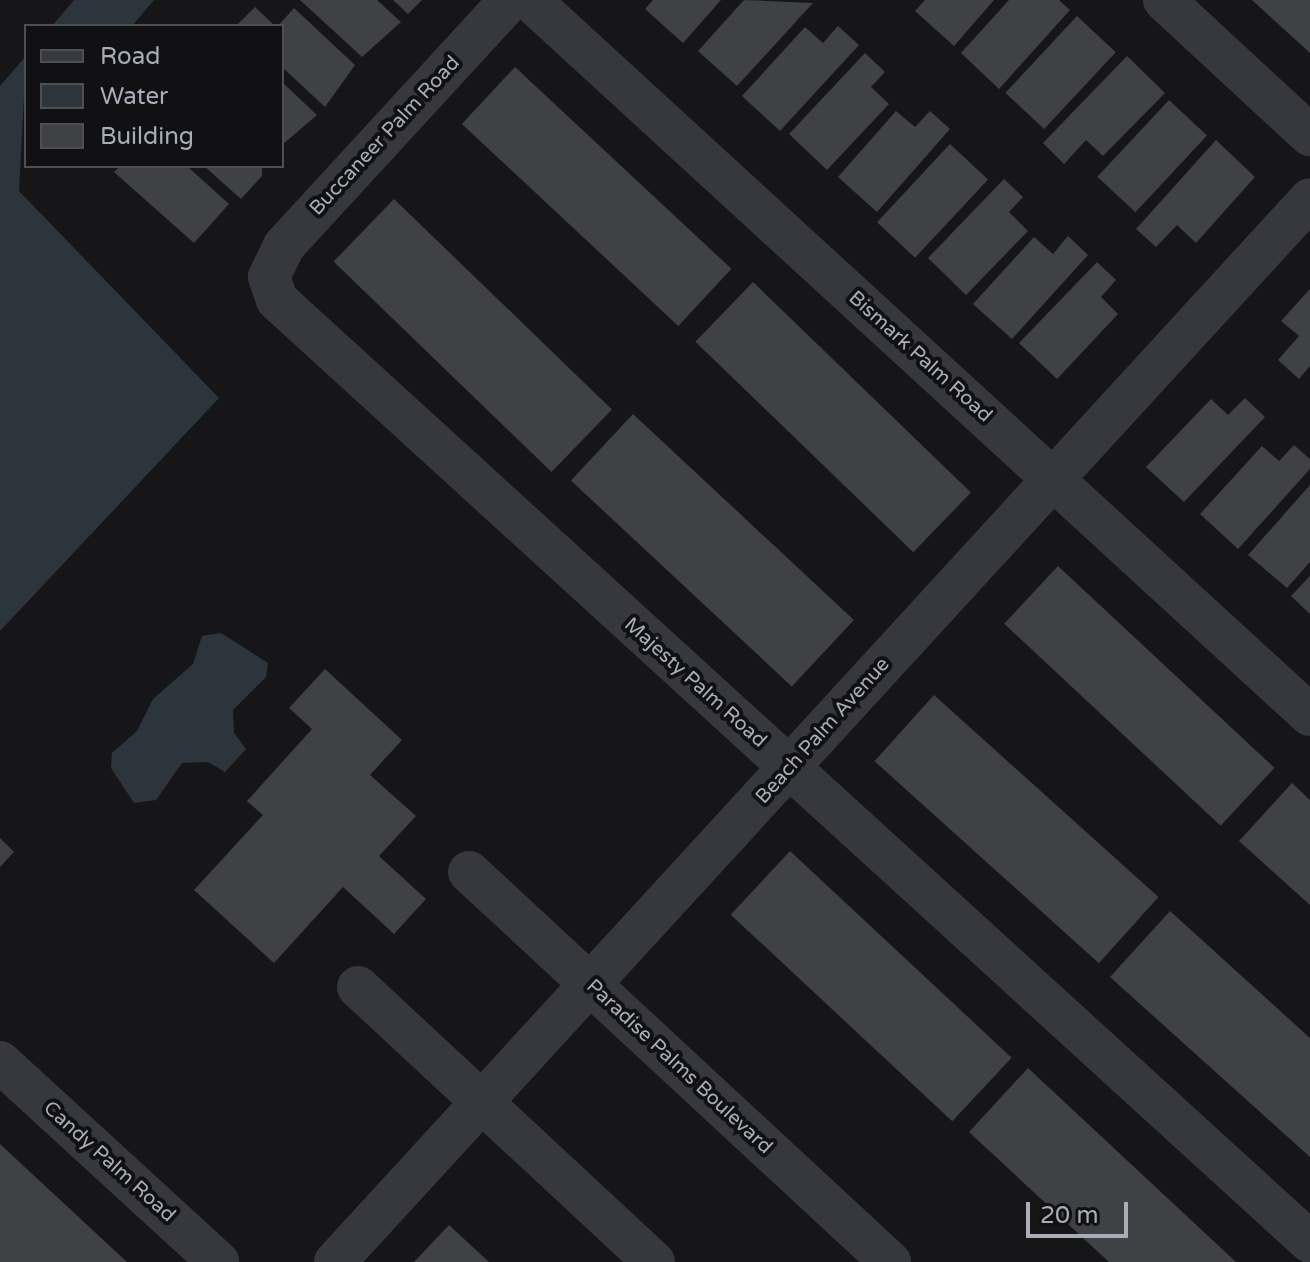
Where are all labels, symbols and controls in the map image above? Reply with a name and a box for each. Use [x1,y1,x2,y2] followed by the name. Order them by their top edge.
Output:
[24,24,284,168] legend
[100,42,160,71] text: Road
[305,51,465,221] street label: Buccaneer Palm Road
[100,82,168,111] text: Water
[100,122,194,151] text: Building
[843,286,997,428] street label: Bismark Palm Road
[619,613,771,753] street label: Majesty Palm Road
[751,653,895,809] street label: Beach Palm Avenue
[581,975,777,1159] street label: Paradise Palms Boulevard
[38,1097,180,1227] street label: Candy Palm Road
[1030,1186,1132,1236] scale bar
[1040,1201,1098,1230] text: 20 m

